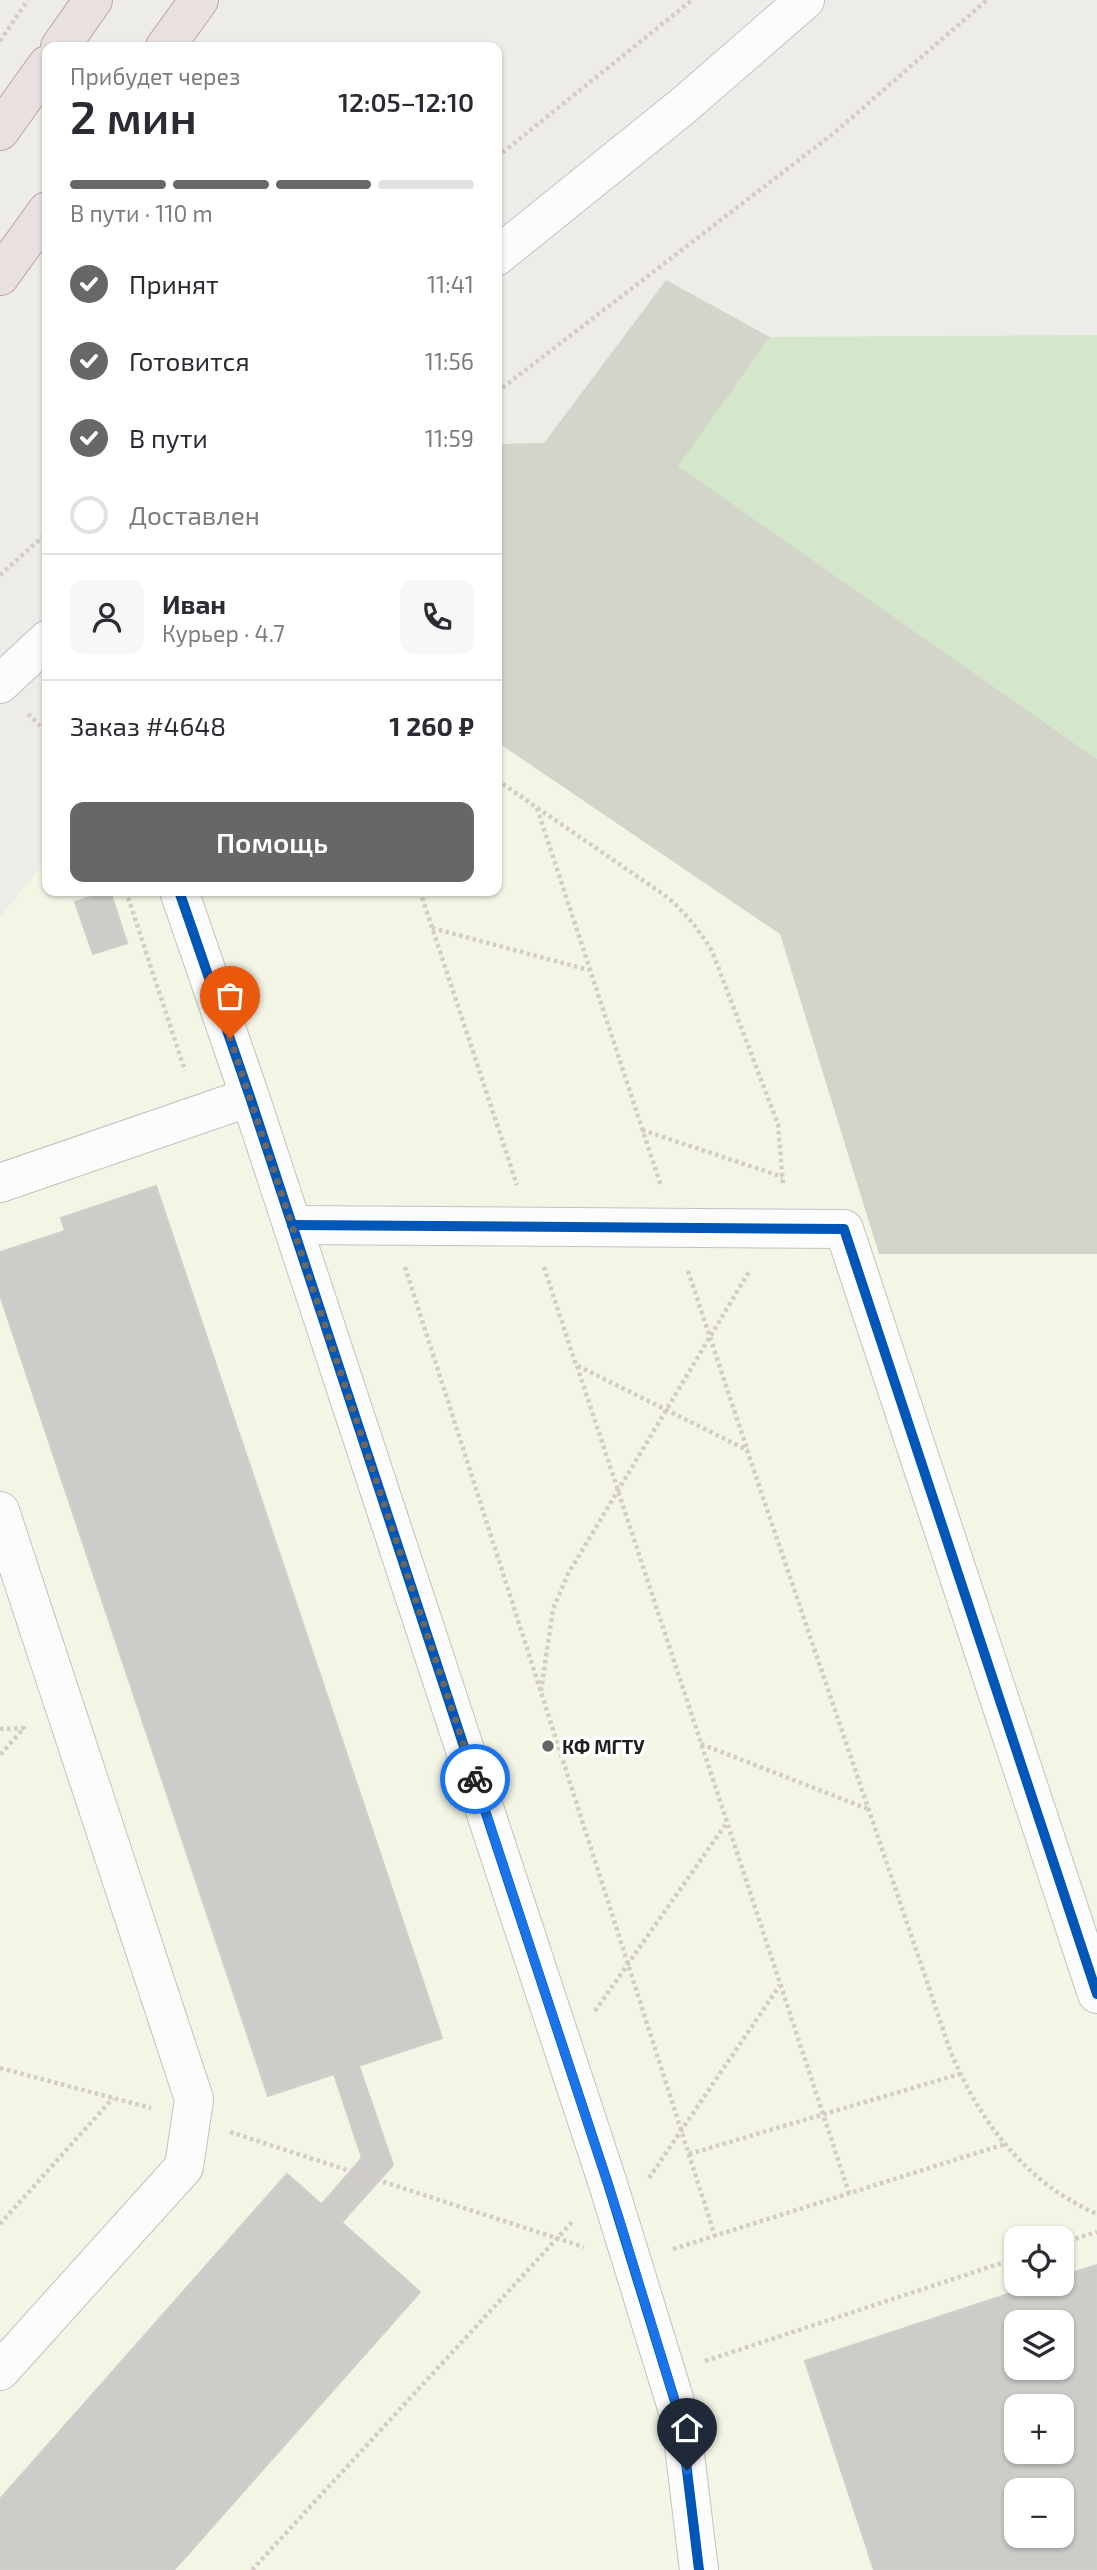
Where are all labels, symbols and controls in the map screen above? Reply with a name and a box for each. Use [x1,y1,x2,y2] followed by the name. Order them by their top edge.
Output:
[70,62,240,90] text: Прибудет через
[338,86,474,117] text: 12:05–12:10
[70,88,197,143] text: 2 мин
[70,199,213,227] text: В пути · 110 m
[70,265,108,303] icon: check
[129,268,219,299] text: Принят
[427,270,474,298] text: 11:41
[70,342,108,380] icon: check
[129,345,250,376] text: Готовится
[425,347,474,375] text: 11:56
[70,419,108,457] icon: check
[129,422,208,453] text: В пути
[425,424,474,452] text: 11:59
[129,499,260,530] text: Доставлен
[70,580,144,654] button: person
[400,580,474,654] button: phone
[162,588,226,619] text: Иван
[162,619,285,647] text: Курьер · 4.7
[70,710,226,741] text: Заказ #4648
[389,710,474,741] text: 1 260 ₽
[70,802,474,882] button: Помощь
[200,966,260,1038] pin
[211,977,249,1015] icon: bag
[562,1735,645,1758] place label: КФ МГТУ
[540,1738,556,1754] marker: КФ МГТУ
[440,1744,510,1814] courier
[456,1760,494,1798] icon: bike
[1004,2226,1074,2548] map controls
[1004,2226,1074,2296] button: locate
[1004,2310,1074,2380] button: layers
[1004,2394,1074,2464] button: +
[657,2398,717,2470] pin
[668,2409,706,2447] icon: home
[1004,2478,1074,2548] button: −

